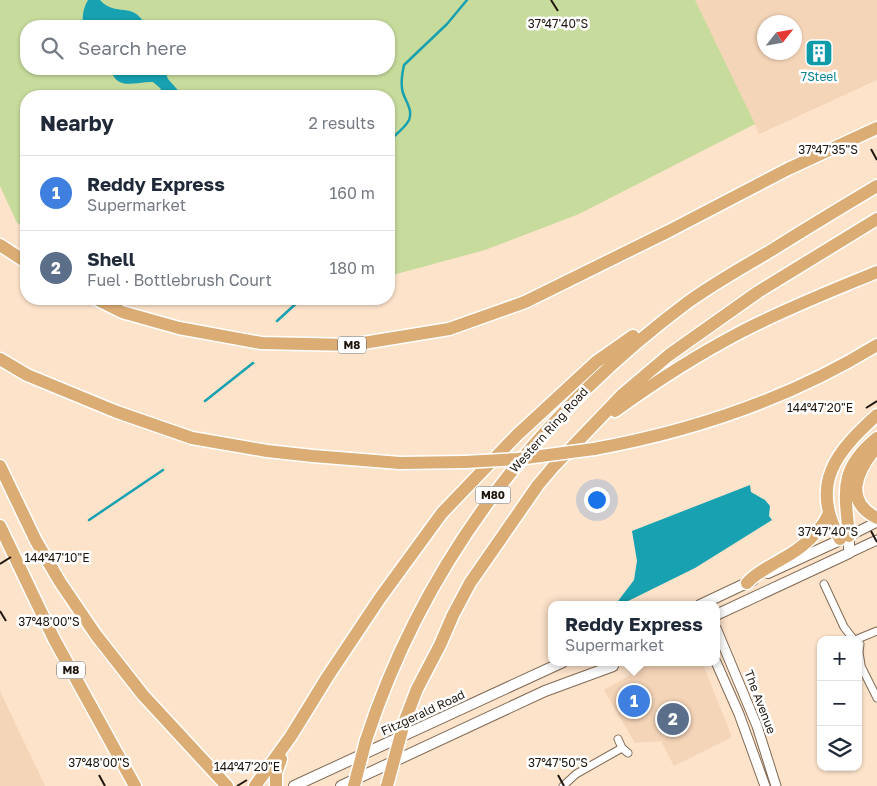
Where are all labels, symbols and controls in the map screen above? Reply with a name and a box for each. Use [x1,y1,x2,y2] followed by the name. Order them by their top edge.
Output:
[757,15,802,60] north arrow
[528,16,589,31] text: 37°47'40"S
[20,20,395,75] search box
[38,34,66,62] icon: search
[78,36,187,59] text: Search here
[804,38,834,68] building icon: 7Steel
[801,69,837,84] place label: 7Steel
[40,110,114,136] text: Nearby
[309,113,375,133] text: 2 results
[798,142,858,157] text: 37°47'35"S
[87,172,225,195] text: Reddy Express
[52,183,60,203] text: 1
[329,183,375,203] text: 160 m
[87,195,186,215] text: Supermarket
[87,247,135,270] text: Shell
[51,258,61,278] text: 2
[329,258,375,278] text: 180 m
[87,270,272,290] text: Fuel · Bottlebrush Court
[338,336,366,354] road number: M8
[506,384,591,475] street label: Western Ring Road
[787,400,853,415] text: 144°47'20"E
[476,486,510,504] road number: M80
[584,487,610,513] your location
[798,524,859,539] text: 37°47'40"S
[24,550,90,565] text: 144°47'10"E
[548,601,720,666] popup
[565,612,703,635] text: Reddy Express
[18,614,80,629] text: 37°48'00"S
[565,635,664,655] text: Supermarket
[817,636,862,771] map controls
[817,636,862,681] button: +
[57,662,85,678] road number: M8
[741,668,780,736] street label: The Avenue
[817,681,862,726] button: −
[618,682,650,720] pin: 1
[379,687,467,739] street label: Fitzgerald Road
[657,700,689,738] pin: 2
[817,726,862,771] button: layers
[68,755,130,770] text: 37°48'00"S
[528,755,588,770] text: 37°47'50"S
[214,759,280,774] text: 144°47'20"E

